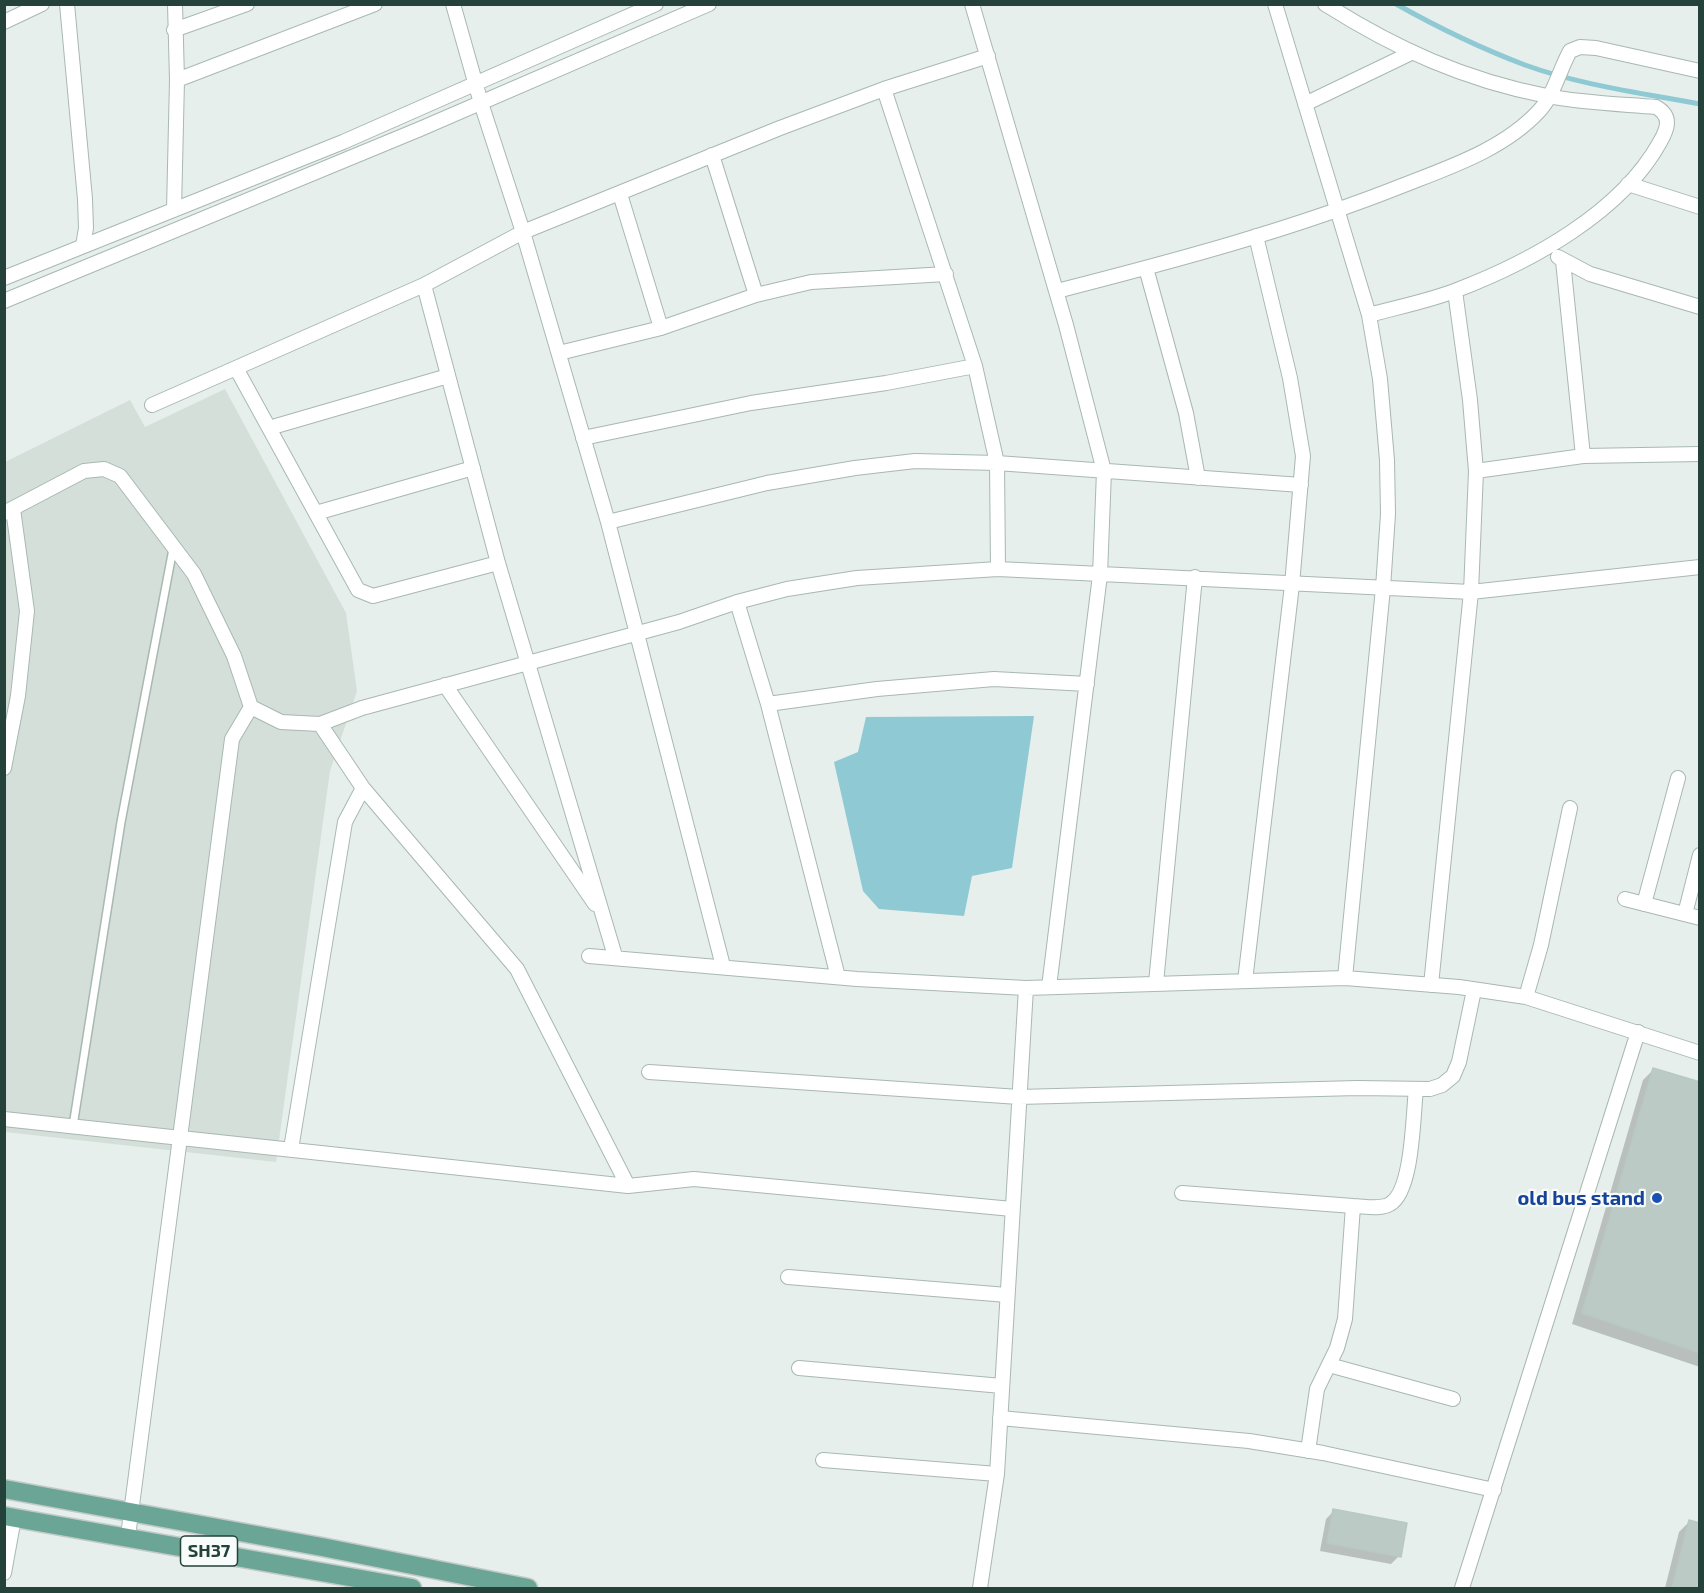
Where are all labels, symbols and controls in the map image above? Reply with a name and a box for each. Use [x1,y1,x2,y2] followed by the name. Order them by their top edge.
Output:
[1518,1186,1645,1210] place label: old bus stand
[1650,1191,1664,1205] marker: old bus stand
[180,1536,238,1566] road number: SH37

